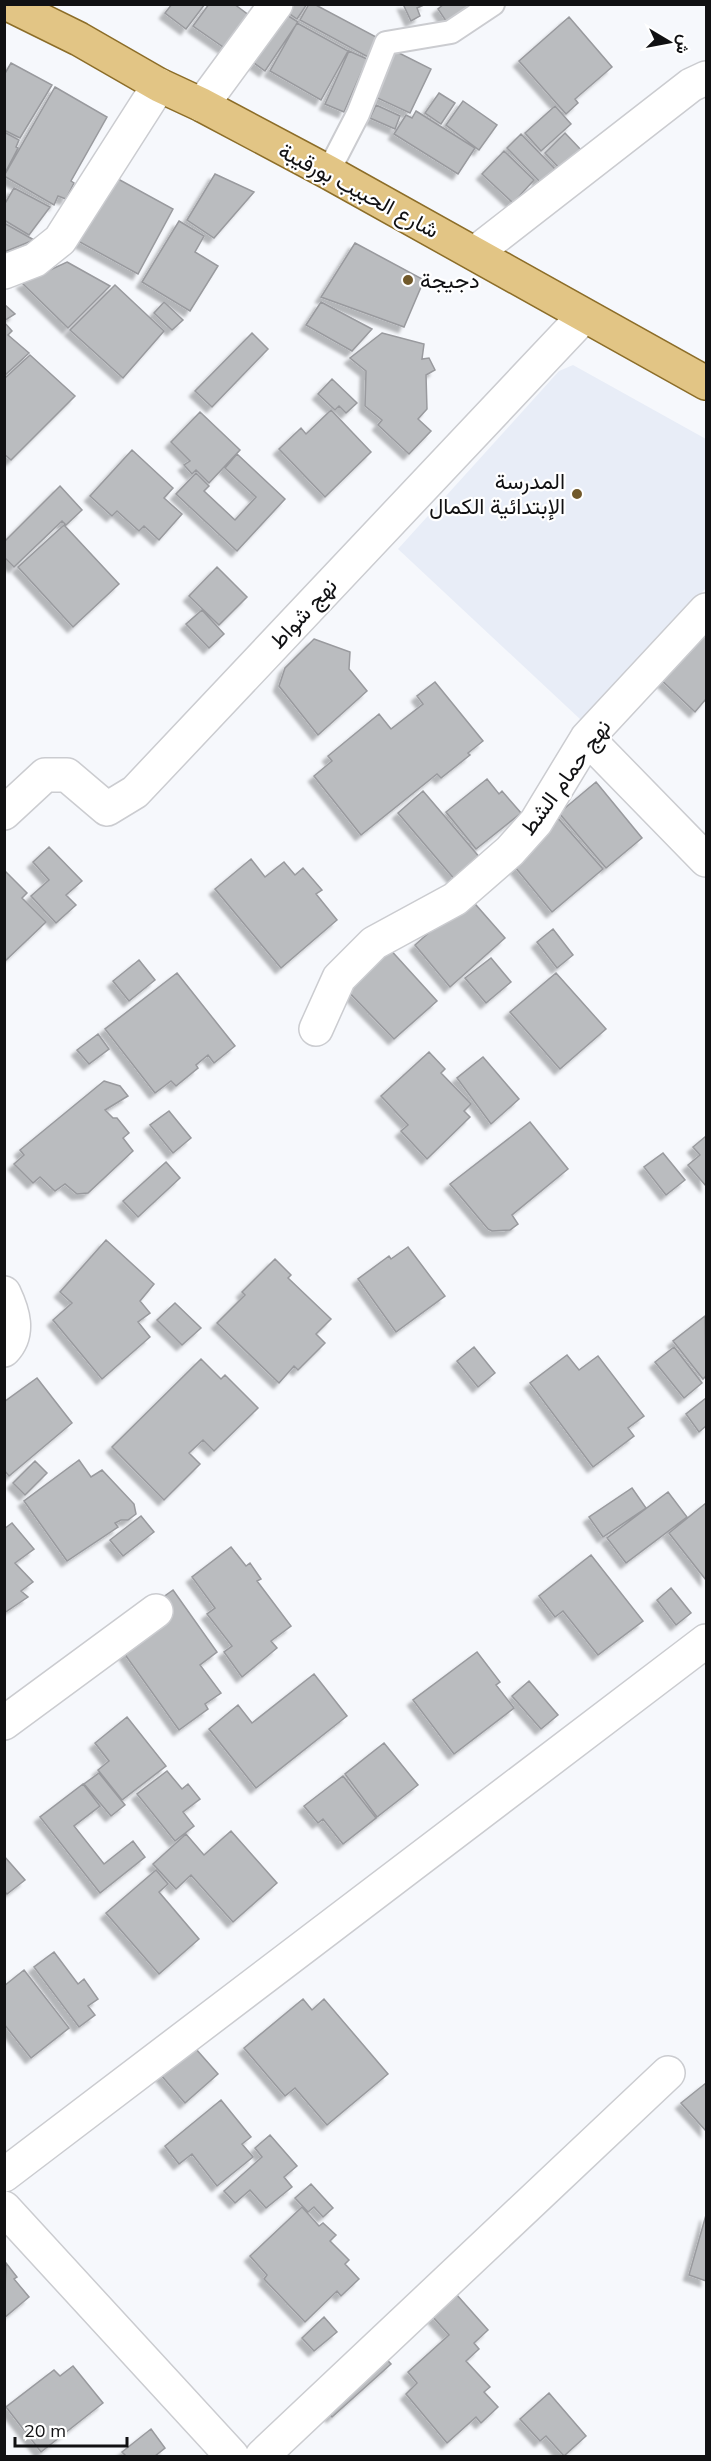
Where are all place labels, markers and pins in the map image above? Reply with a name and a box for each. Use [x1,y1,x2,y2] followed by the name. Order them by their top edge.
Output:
[420,266,480,294] place label: دجيجة
[401,273,415,287] marker: دجيجة
[429,467,565,521] place label: المدرسة الإبتدائية الكمال
[570,487,584,501] marker: المدرسة الإبتدائية الكمال

